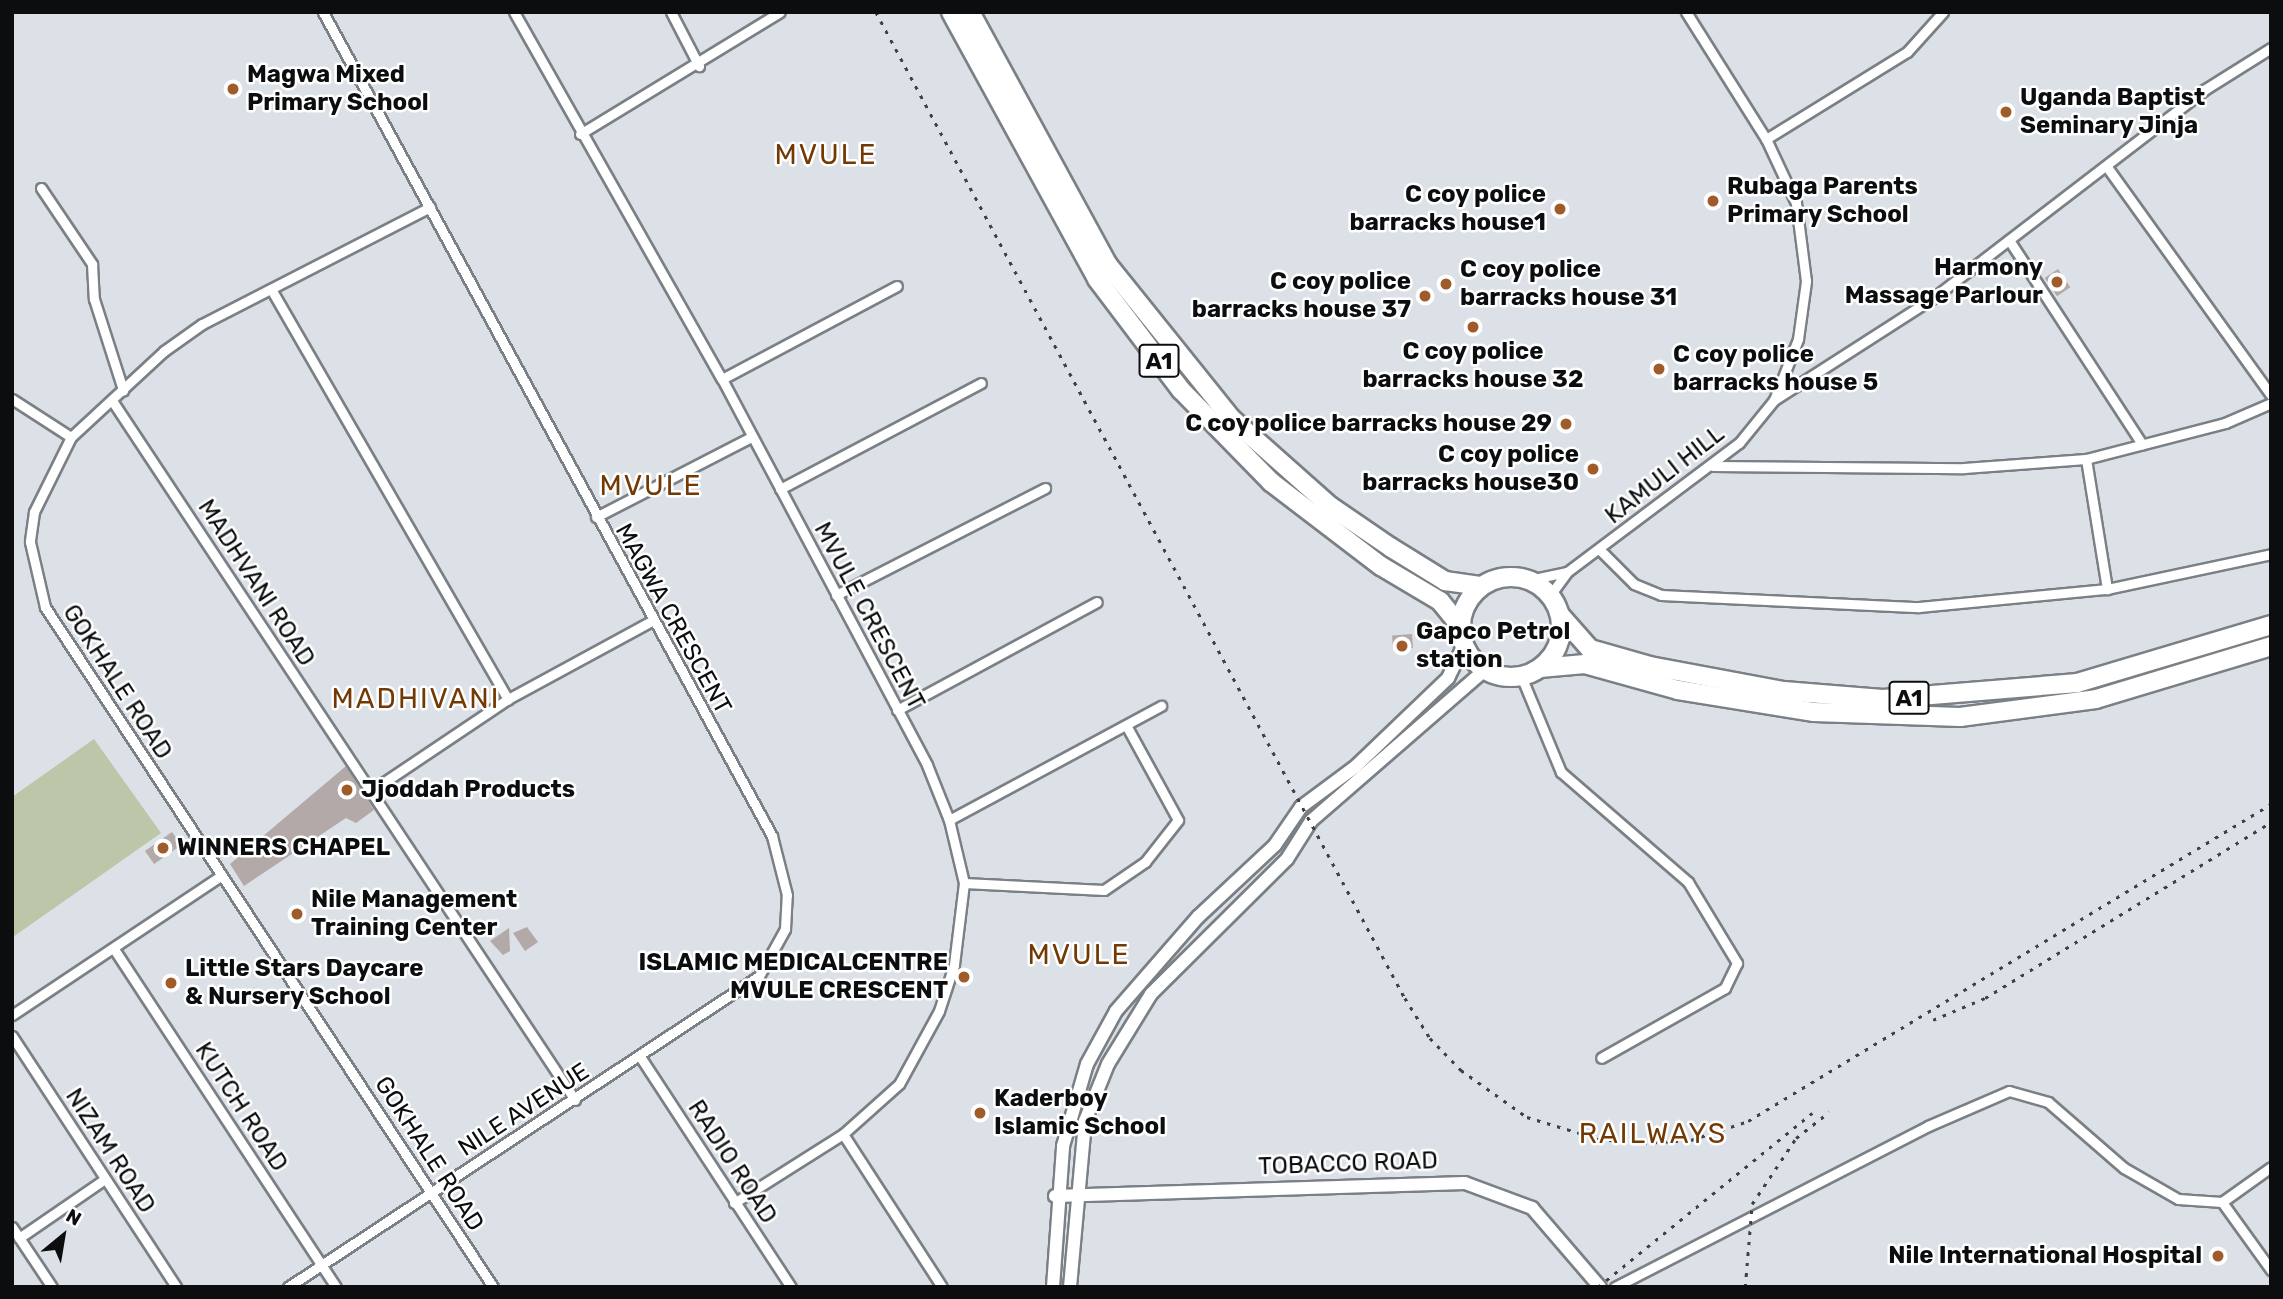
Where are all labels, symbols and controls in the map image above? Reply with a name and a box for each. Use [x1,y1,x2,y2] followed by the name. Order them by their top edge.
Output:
[247,61,429,117] place label: Magwa Mixed Primary School
[225,81,241,97] marker: Magwa Mixed Primary School
[2020,84,2205,140] place label: Uganda Baptist Seminary Jinja
[1998,104,2014,120] marker: Uganda Baptist Seminary Jinja
[775,138,877,172] district label: MVULE
[1727,173,1918,229] place label: Rubaga Parents Primary School
[1350,181,1546,237] place label: C coy police barracks house1
[1705,193,1721,209] marker: Rubaga Parents Primary School
[1552,201,1568,217] marker: C coy police barracks house1
[1845,254,2043,310] place label: Harmony Massage Parlour
[1460,256,1677,312] place label: C coy police barracks house 31
[1192,268,1411,324] place label: C coy police barracks house 37
[2049,274,2065,290] marker: Harmony Massage Parlour
[1438,276,1454,292] marker: C coy police barracks house 31
[1417,288,1433,304] marker: C coy police barracks house 37
[1465,319,1481,335] marker: C coy police barracks house 32
[1362,338,1584,394] place label: C coy police barracks house 32
[1673,341,1878,397] place label: C coy police barracks house 5
[1138,342,1180,380] road number: A1
[1651,361,1667,377] marker: C coy police barracks house 5
[1185,410,1552,438] place label: C coy police barracks house 29
[1558,416,1574,432] marker: C coy police barracks house 29
[1600,420,1730,530] street label: KAMULI HILL
[1362,441,1579,497] place label: C coy police barracks house30
[1585,461,1601,477] marker: C coy police barracks house30
[600,469,702,503] district label: MVULE
[191,494,321,672] street label: MADHVANI ROAD
[808,517,930,715] street label: MVULE CRESCENT
[609,519,737,719] street label: MAGWA CRESCENT
[56,599,178,765] street label: GOKHALE ROAD
[1416,618,1570,674] place label: Gapco Petrol station
[1394,638,1410,654] marker: Gapco Petrol station
[1888,678,1930,718] road number: A1
[333,682,499,716] district label: MADHIVANI
[361,776,575,804] place label: Jjoddah Products
[339,782,355,798] marker: Jjoddah Products
[177,834,390,862] place label: WINNERS CHAPEL
[155,840,171,856] marker: WINNERS CHAPEL
[311,886,517,942] place label: Nile Management Training Center
[289,906,305,922] marker: Nile Management Training Center
[1028,938,1130,972] district label: MVULE
[639,949,948,1005] place label: ISLAMIC MEDICALCENTRE MVULE CRESCENT
[185,955,424,1011] place label: Little Stars Daycare & Nursery School
[954,967,974,987] marker: ISLAMIC MEDICALCENTRE MVULE CRESCENT
[163,975,179,991] marker: Little Stars Daycare & Nursery School
[189,1037,293,1177] street label: KUTCH ROAD
[453,1057,595,1163] street label: NILE AVENUE
[368,1071,490,1237] street label: GOKHALE ROAD
[59,1083,161,1219] street label: NIZAM ROAD
[994,1085,1166,1141] place label: Kaderboy Islamic School
[681,1095,783,1229] street label: RADIO ROAD
[972,1105,988,1121] marker: Kaderboy Islamic School
[1580,1117,1726,1151] district label: RAILWAYS
[1258,1146,1438,1182] street label: TOBACCO ROAD
[28,1201,98,1271] north arrow
[1888,1242,2202,1270] place label: Nile International Hospital
[2208,1246,2228,1266] marker: Nile International Hospital

